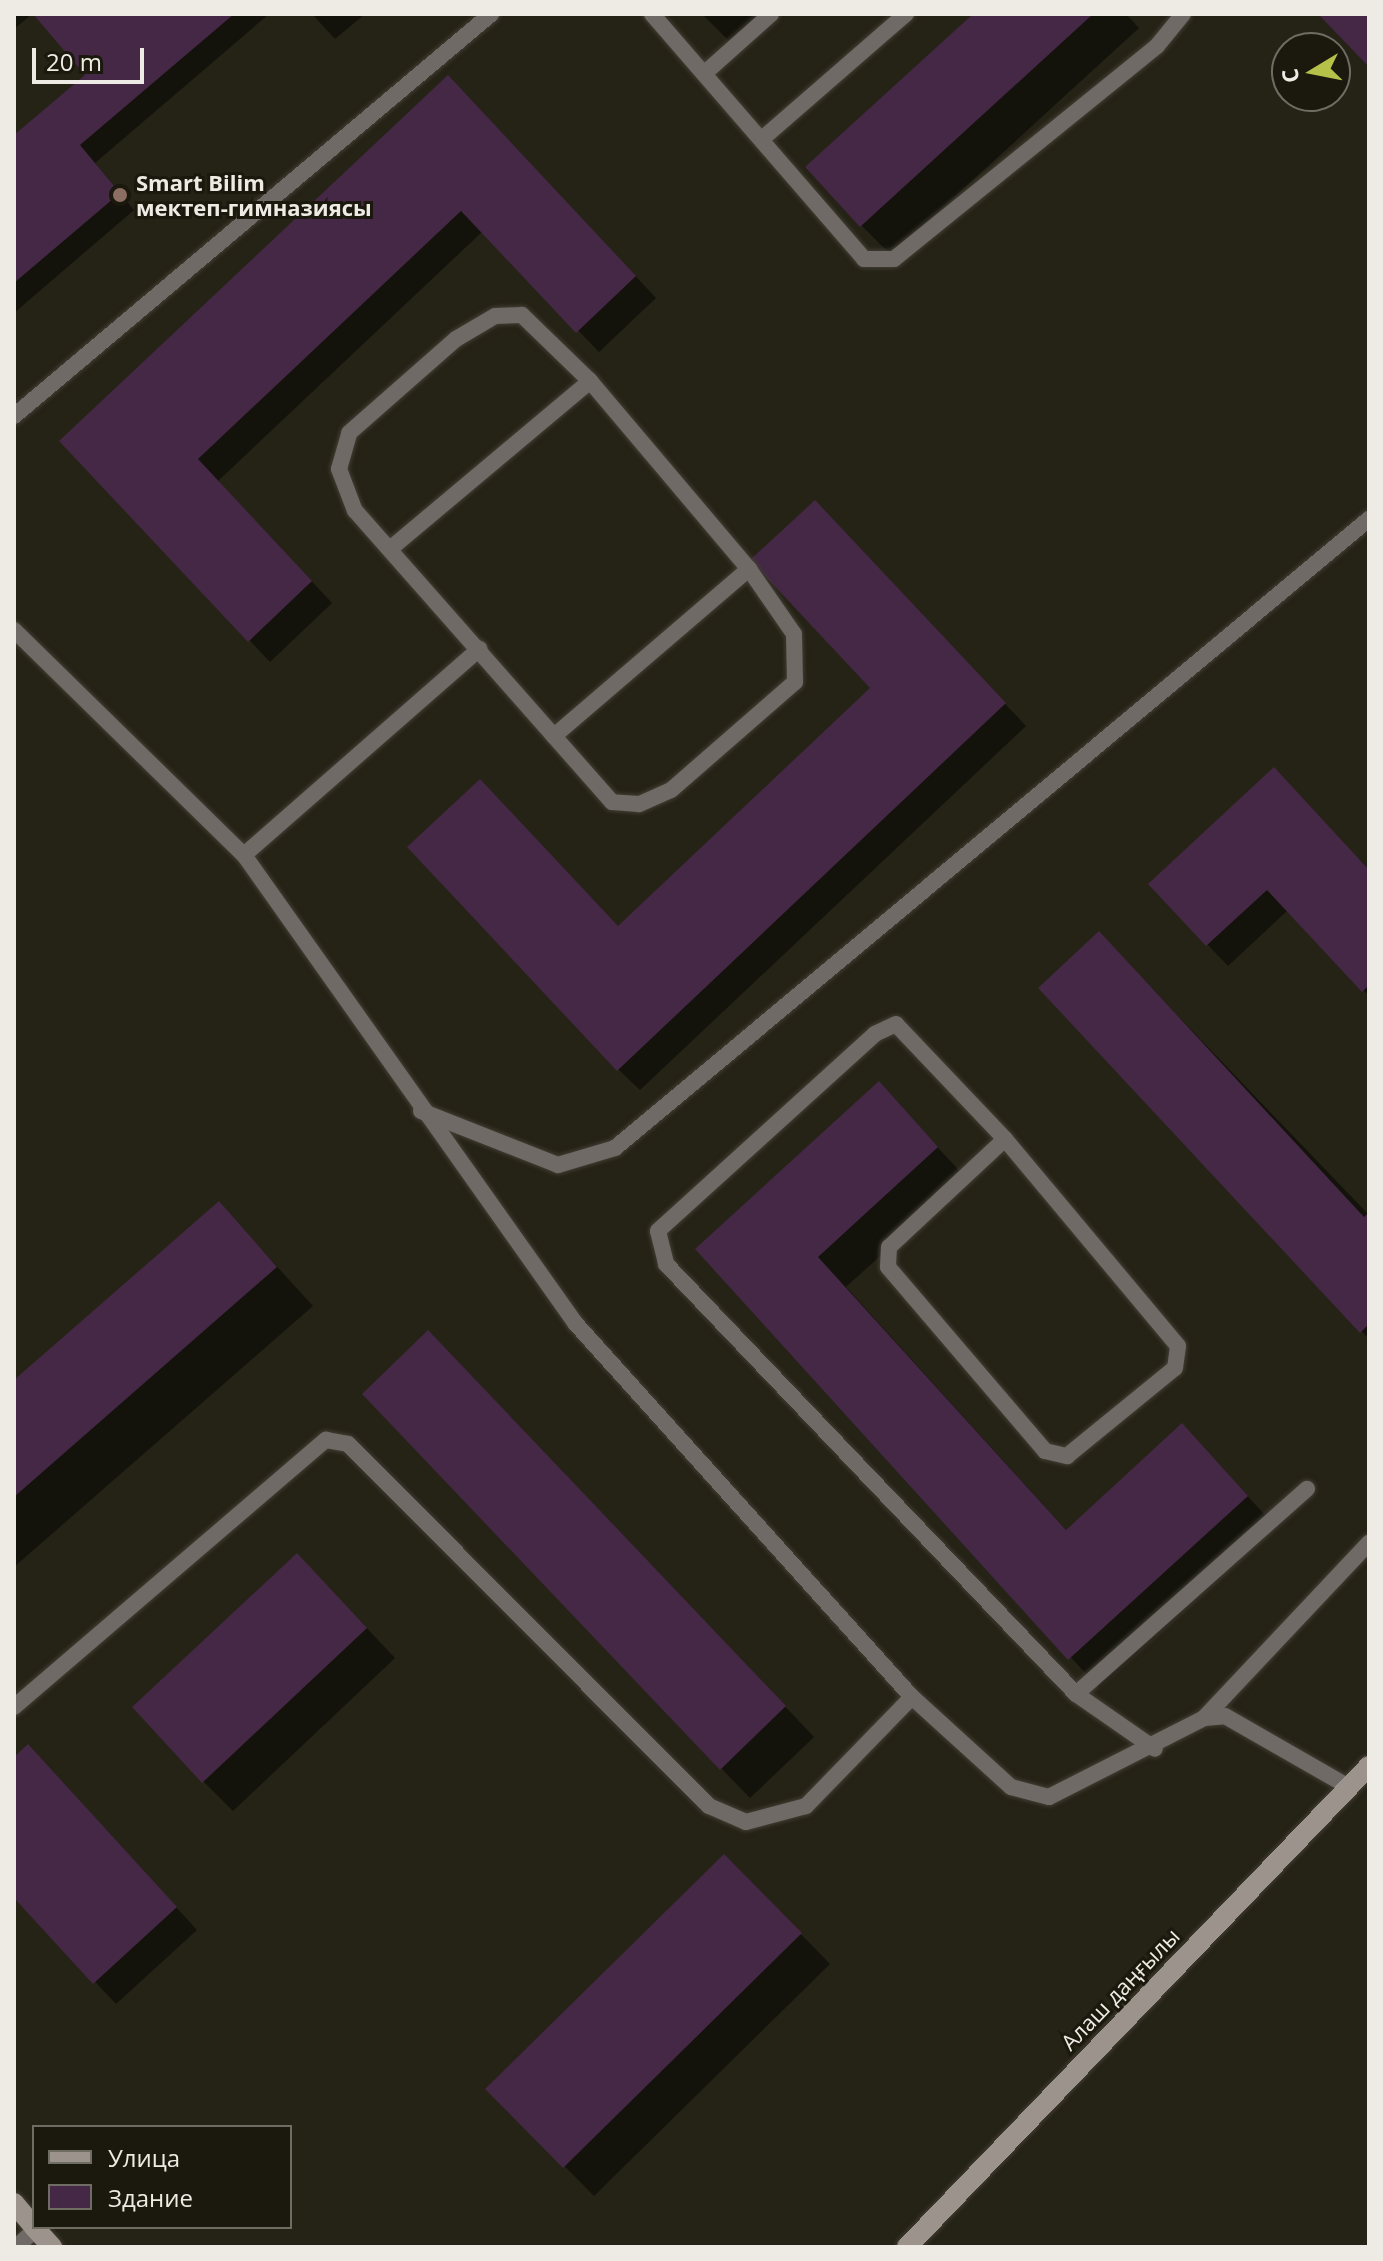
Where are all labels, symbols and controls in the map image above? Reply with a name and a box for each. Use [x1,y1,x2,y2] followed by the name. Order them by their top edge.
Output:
[36,32,148,82] scale bar
[1271,32,1351,112] north arrow
[46,45,102,78] text: 20 m
[1273,66,1305,85] text: С
[136,169,372,220] place label: Smart Bilim мектеп-гимназиясы
[111,186,129,204] marker: Smart Bilim мектеп-гимназиясы
[1055,1923,1185,2055] street label: Алаш даңғылы
[32,2125,292,2229] legend
[108,2141,180,2174] text: Улица
[108,2181,193,2214] text: Здание

